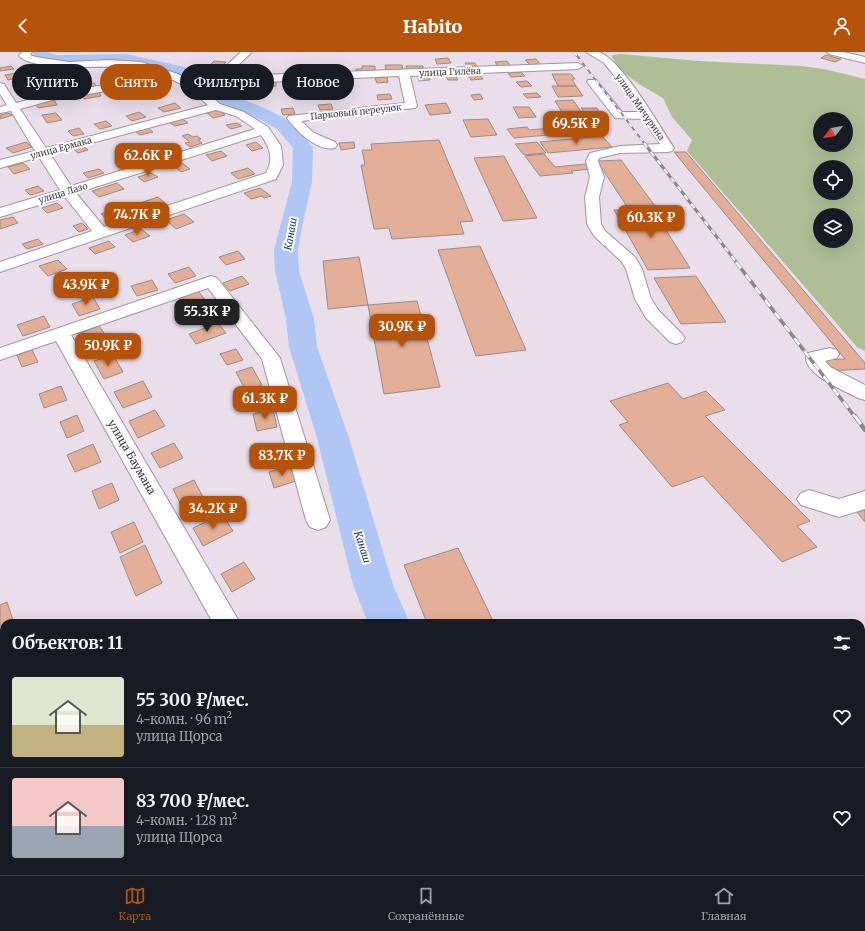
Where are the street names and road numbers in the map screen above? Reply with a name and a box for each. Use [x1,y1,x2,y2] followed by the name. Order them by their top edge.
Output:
[419,65,481,78] street label: улица Гилёва
[613,71,668,142] street label: улица Мичурина
[310,101,402,122] street label: Парковый переулок
[29,134,93,161] street label: улица Ермака
[37,180,89,205] street label: улица Лазо
[105,417,159,497] street label: улица Баумана

